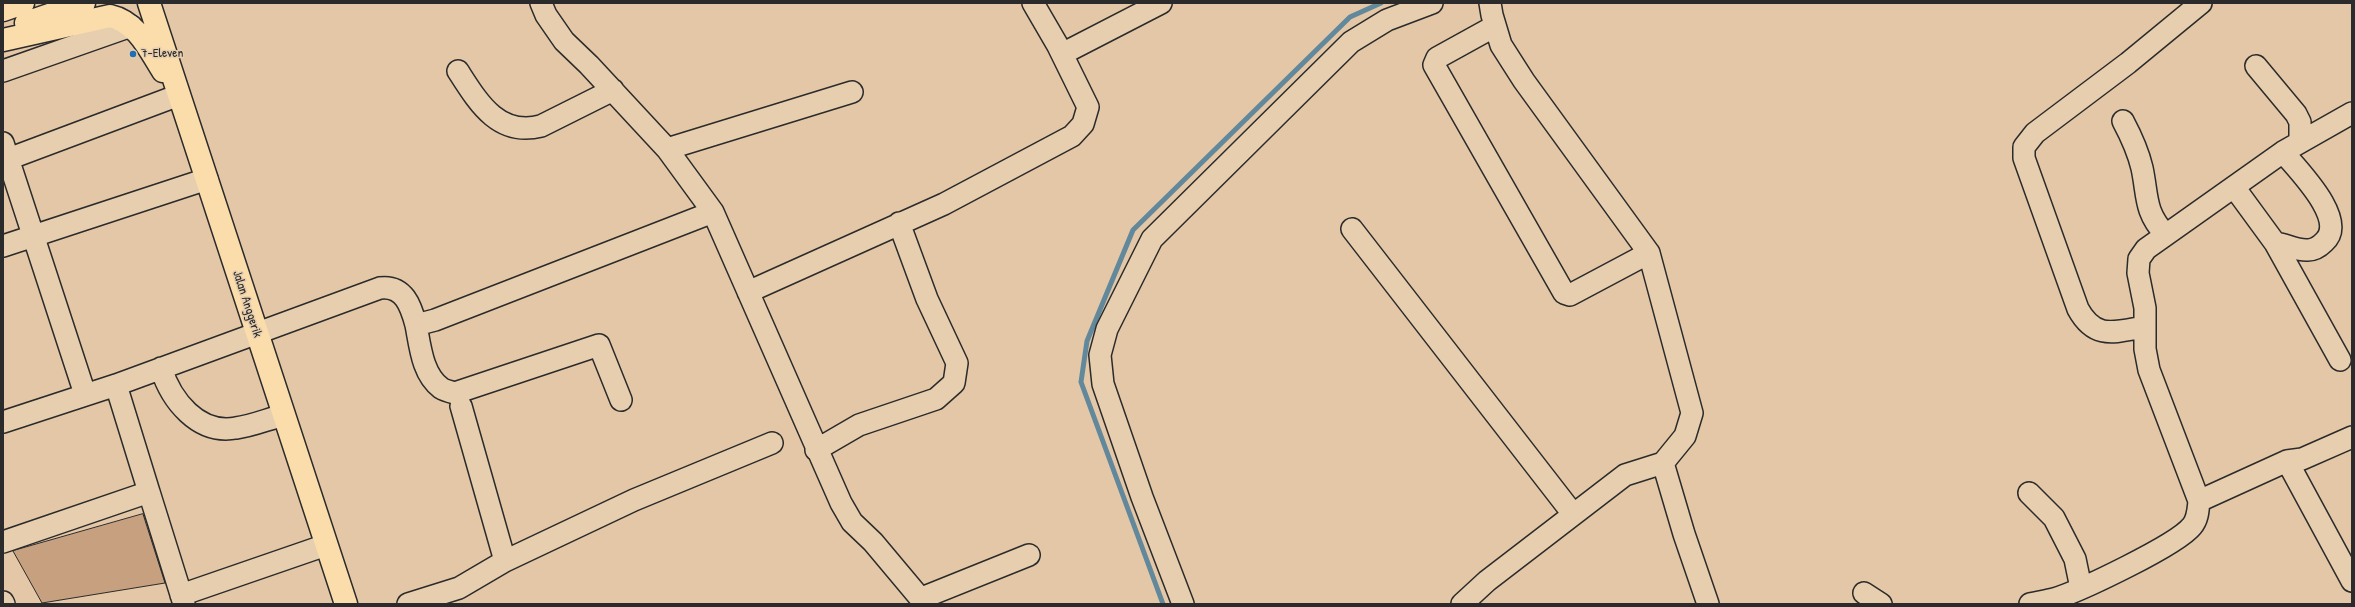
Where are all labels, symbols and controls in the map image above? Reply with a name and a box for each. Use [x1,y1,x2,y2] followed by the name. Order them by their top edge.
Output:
[141,46,183,62] place label: 7-Eleven
[128,49,138,59] marker: 7-Eleven
[229,268,265,340] street label: Jalan Anggerik

